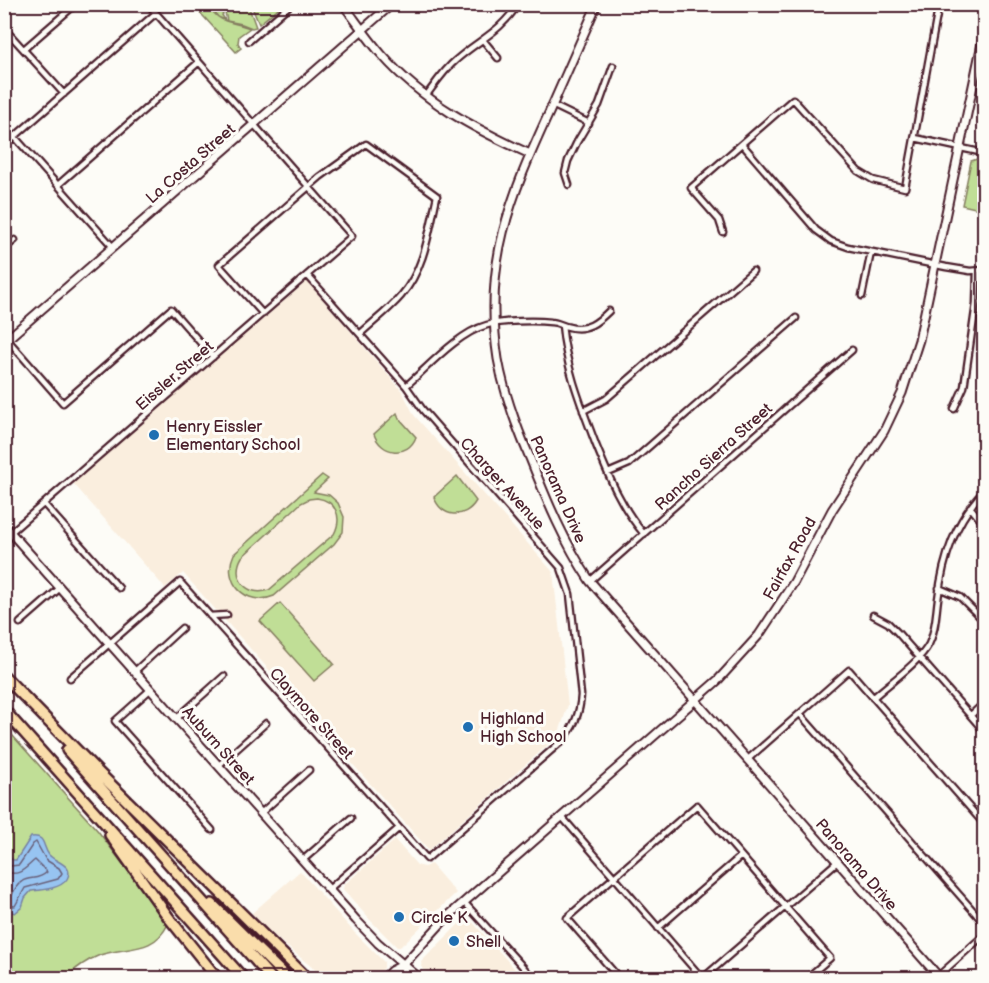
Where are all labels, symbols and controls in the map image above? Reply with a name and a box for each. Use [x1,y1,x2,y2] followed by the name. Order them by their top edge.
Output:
[143,120,240,208] street label: La Costa Street
[132,337,218,415] street label: Eissler Street
[652,399,777,515] street label: Rancho Sierra Street
[166,418,300,455] place label: Henry Eissler Elementary School
[147,428,161,442] marker: Henry Eissler Elementary School
[525,433,590,547] street label: Panorama Drive
[456,434,549,534] street label: Charger Avenue
[760,514,821,603] street label: Fairfax Road
[265,664,357,764] street label: Claymore Street
[178,703,258,789] street label: Auburn Street
[480,710,566,747] place label: Highland High School
[461,720,475,734] marker: Highland High School
[811,815,901,915] street label: Panorama Drive
[411,909,468,928] place label: Circle K
[392,910,406,924] marker: Circle K
[466,933,501,952] place label: Shell
[447,934,461,948] marker: Shell

